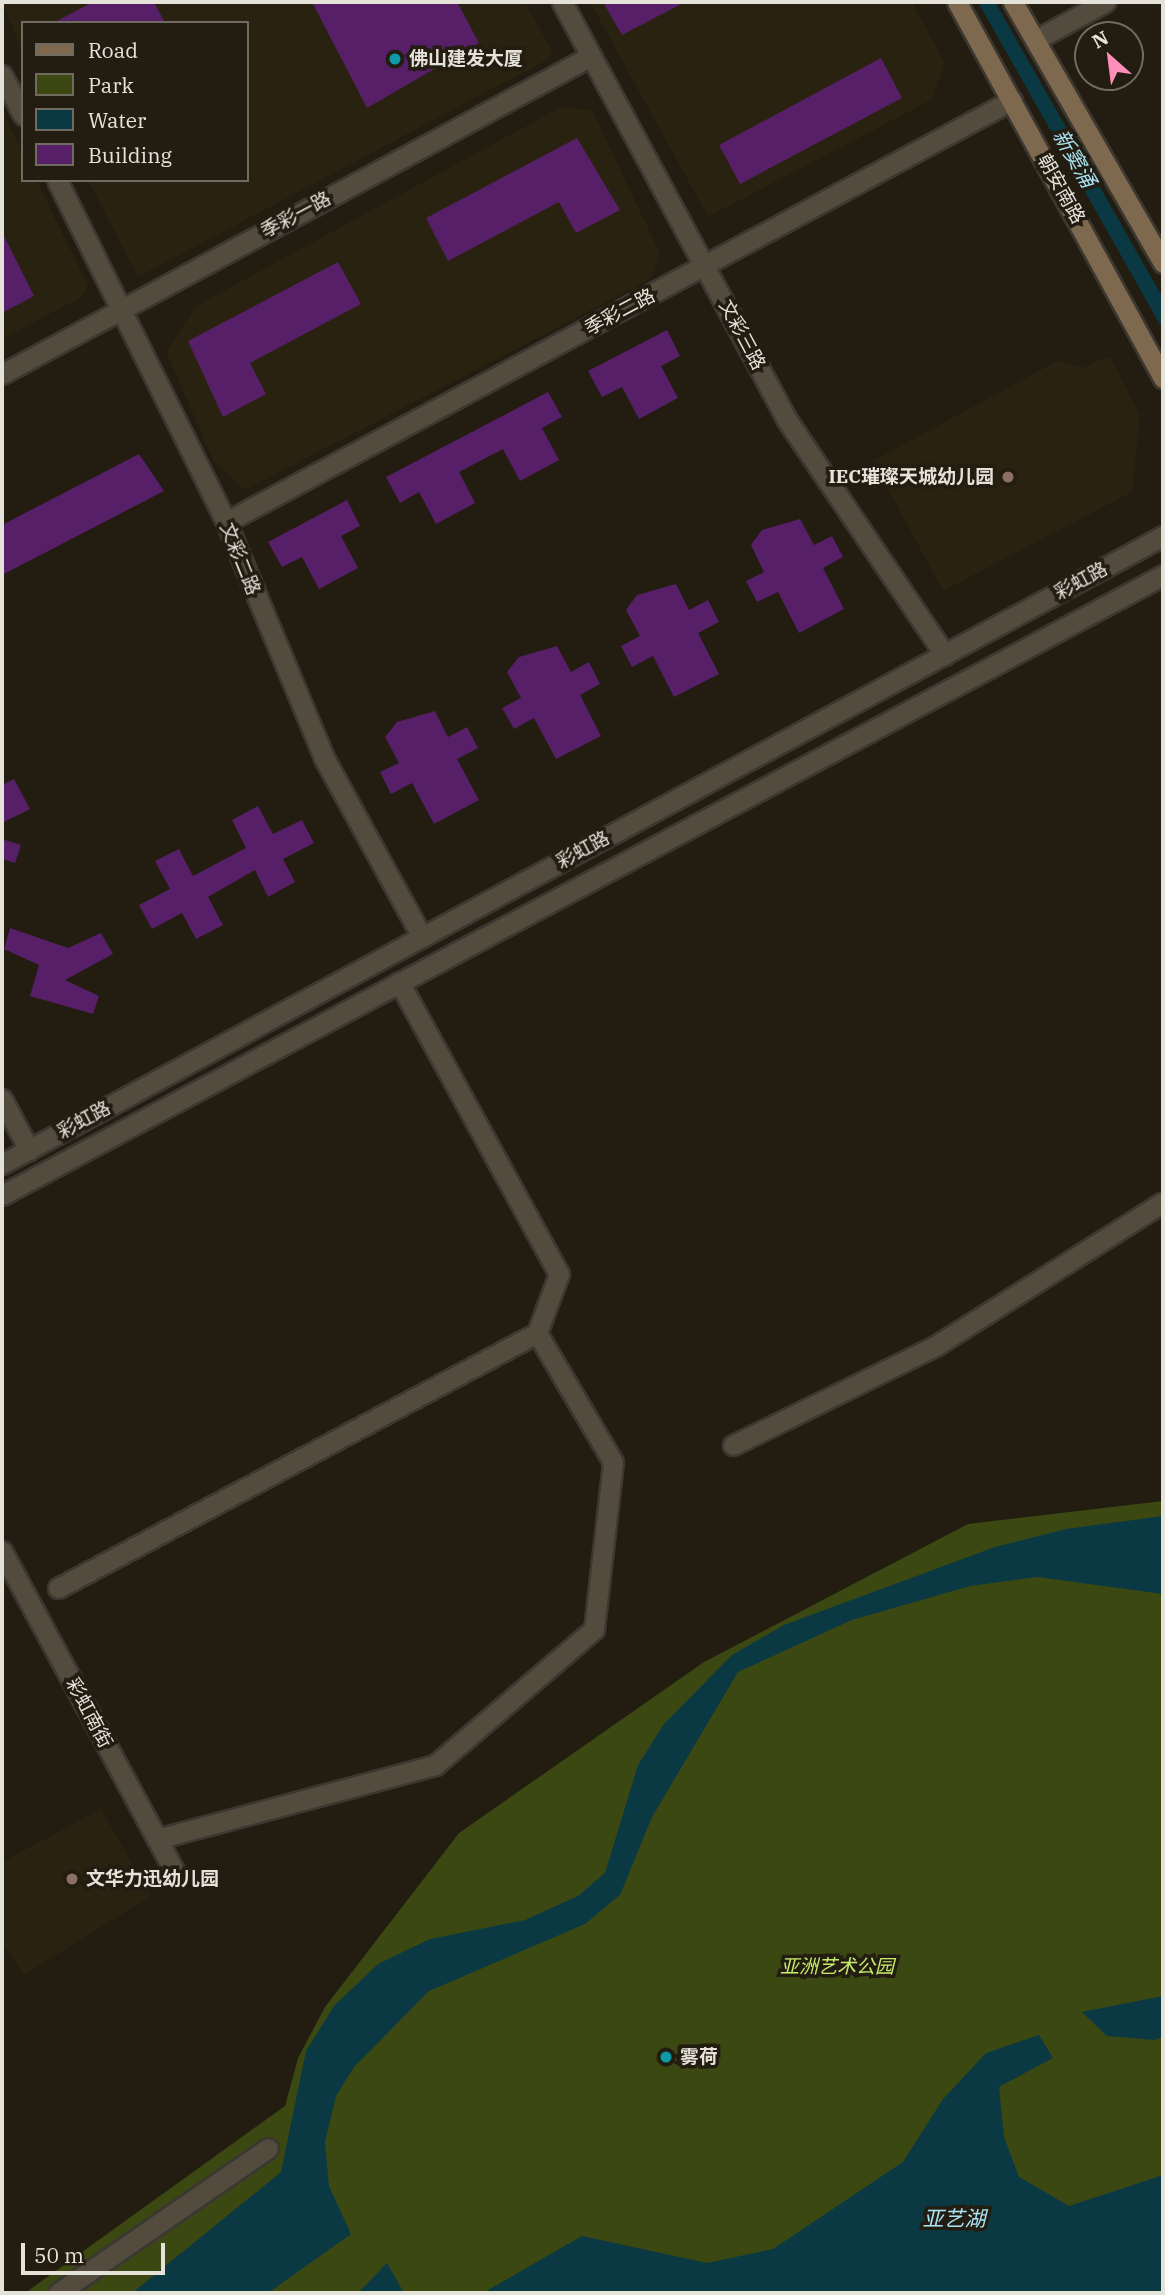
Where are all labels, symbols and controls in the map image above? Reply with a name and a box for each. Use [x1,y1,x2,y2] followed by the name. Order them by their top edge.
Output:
[21,21,248,182] legend
[1074,21,1144,91] north arrow
[1088,25,1112,53] text: N
[88,36,138,64] text: Road
[409,48,523,70] place label: 佛山建发大厦
[387,51,403,67] marker: 佛山建发大厦
[88,71,134,99] text: Park
[88,106,146,134] text: Water
[1048,124,1102,192] water label: 新窦涌
[88,141,172,169] text: Building
[1033,150,1089,228] street label: 朝安南路
[257,187,335,243] street label: 季彩一路
[581,284,659,340] street label: 季彩二路
[714,296,770,374] street label: 文彩三路
[829,466,994,488] place label: IEC璀璨天城幼儿园
[1000,469,1016,485] marker: IEC璀璨天城幼儿园
[215,519,265,599] street label: 文彩二路
[1050,558,1112,604] street label: 彩虹路
[552,827,614,873] street label: 彩虹路
[53,1097,115,1143] street label: 彩虹路
[61,1674,117,1752] street label: 彩虹南街
[86,1868,219,1890] place label: 文华力迅幼儿园
[64,1871,80,1887] marker: 文华力迅幼儿园
[780,1956,894,1978] park label: 亚洲艺术公园
[680,2046,718,2068] place label: 雾荷
[658,2049,674,2065] marker: 雾荷
[923,2205,985,2231] water label: 亚艺湖
[24,2228,168,2272] scale bar
[34,2241,84,2269] text: 50 m

